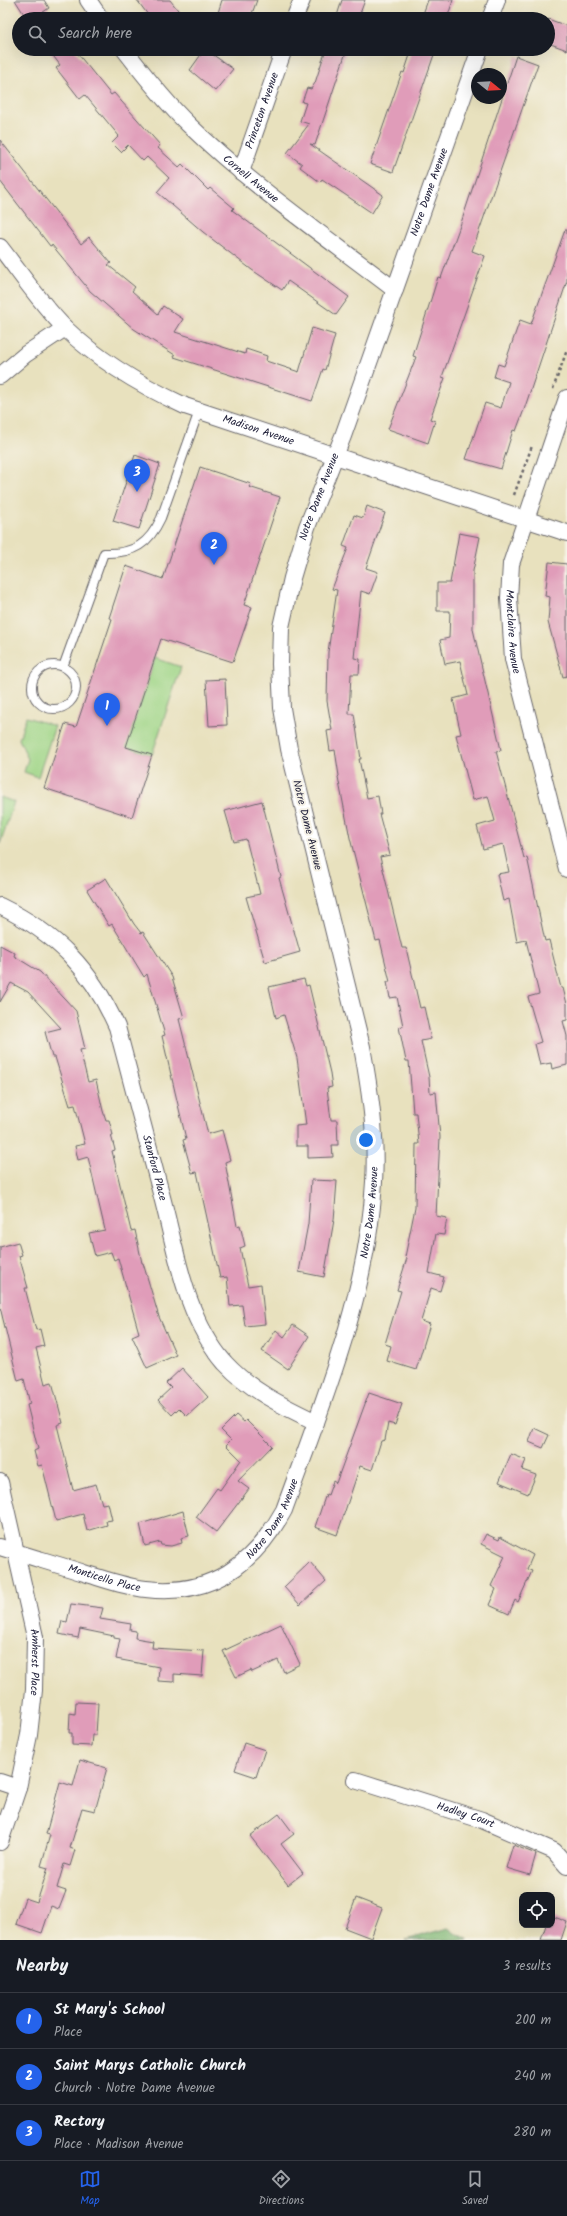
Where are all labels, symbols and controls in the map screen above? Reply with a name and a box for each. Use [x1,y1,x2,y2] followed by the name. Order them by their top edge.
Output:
[12,12,555,56] search box
[58,22,132,46] text: Search here
[26,23,48,45] icon: search
[471,68,507,104] north arrow
[241,70,284,151] street label: Princeton Avenue
[405,145,453,239] street label: Notre Dame Avenue
[218,150,283,208] street label: Cornell Avenue
[220,410,297,451] street label: Madison Avenue
[294,450,344,543] street label: Notre Dame Avenue
[124,459,150,492] pin: 3
[201,532,227,565] pin: 2
[500,589,525,676] street label: Montclaire Avenue
[94,693,120,726] pin: 1
[287,778,327,872] street label: Notre Dame Avenue
[356,1130,376,1150] your location
[137,1133,172,1203] street label: Stanford Place
[355,1166,384,1260] street label: Notre Dame Avenue
[242,1476,304,1564] street label: Notre Dame Avenue
[66,1559,142,1597] street label: Monticello Place
[24,1627,44,1697] street label: Amherst Place
[434,1797,498,1834] street label: Hadley Court
[519,1892,555,1928] map controls
[519,1892,555,1928] button: locate
[16,1953,68,1980] text: Nearby
[503,1956,551,1977] text: 3 results
[54,1998,165,2022] text: St Mary's School
[27,2010,31,2031] text: 1
[515,2010,551,2031] text: 200 m
[54,2022,82,2043] text: Place
[54,2054,246,2078] text: Saint Marys Catholic Church
[25,2066,33,2087] text: 2
[514,2066,551,2087] text: 240 m
[54,2078,215,2099] text: Church · Notre Dame Avenue
[54,2110,105,2134] text: Rectory
[25,2122,33,2143] text: 3
[514,2122,551,2143] text: 280 m
[54,2134,183,2155] text: Place · Madison Avenue
[79,2168,101,2210] tab: Map
[259,2168,304,2210] tab: Directions
[462,2168,488,2210] tab: Saved

